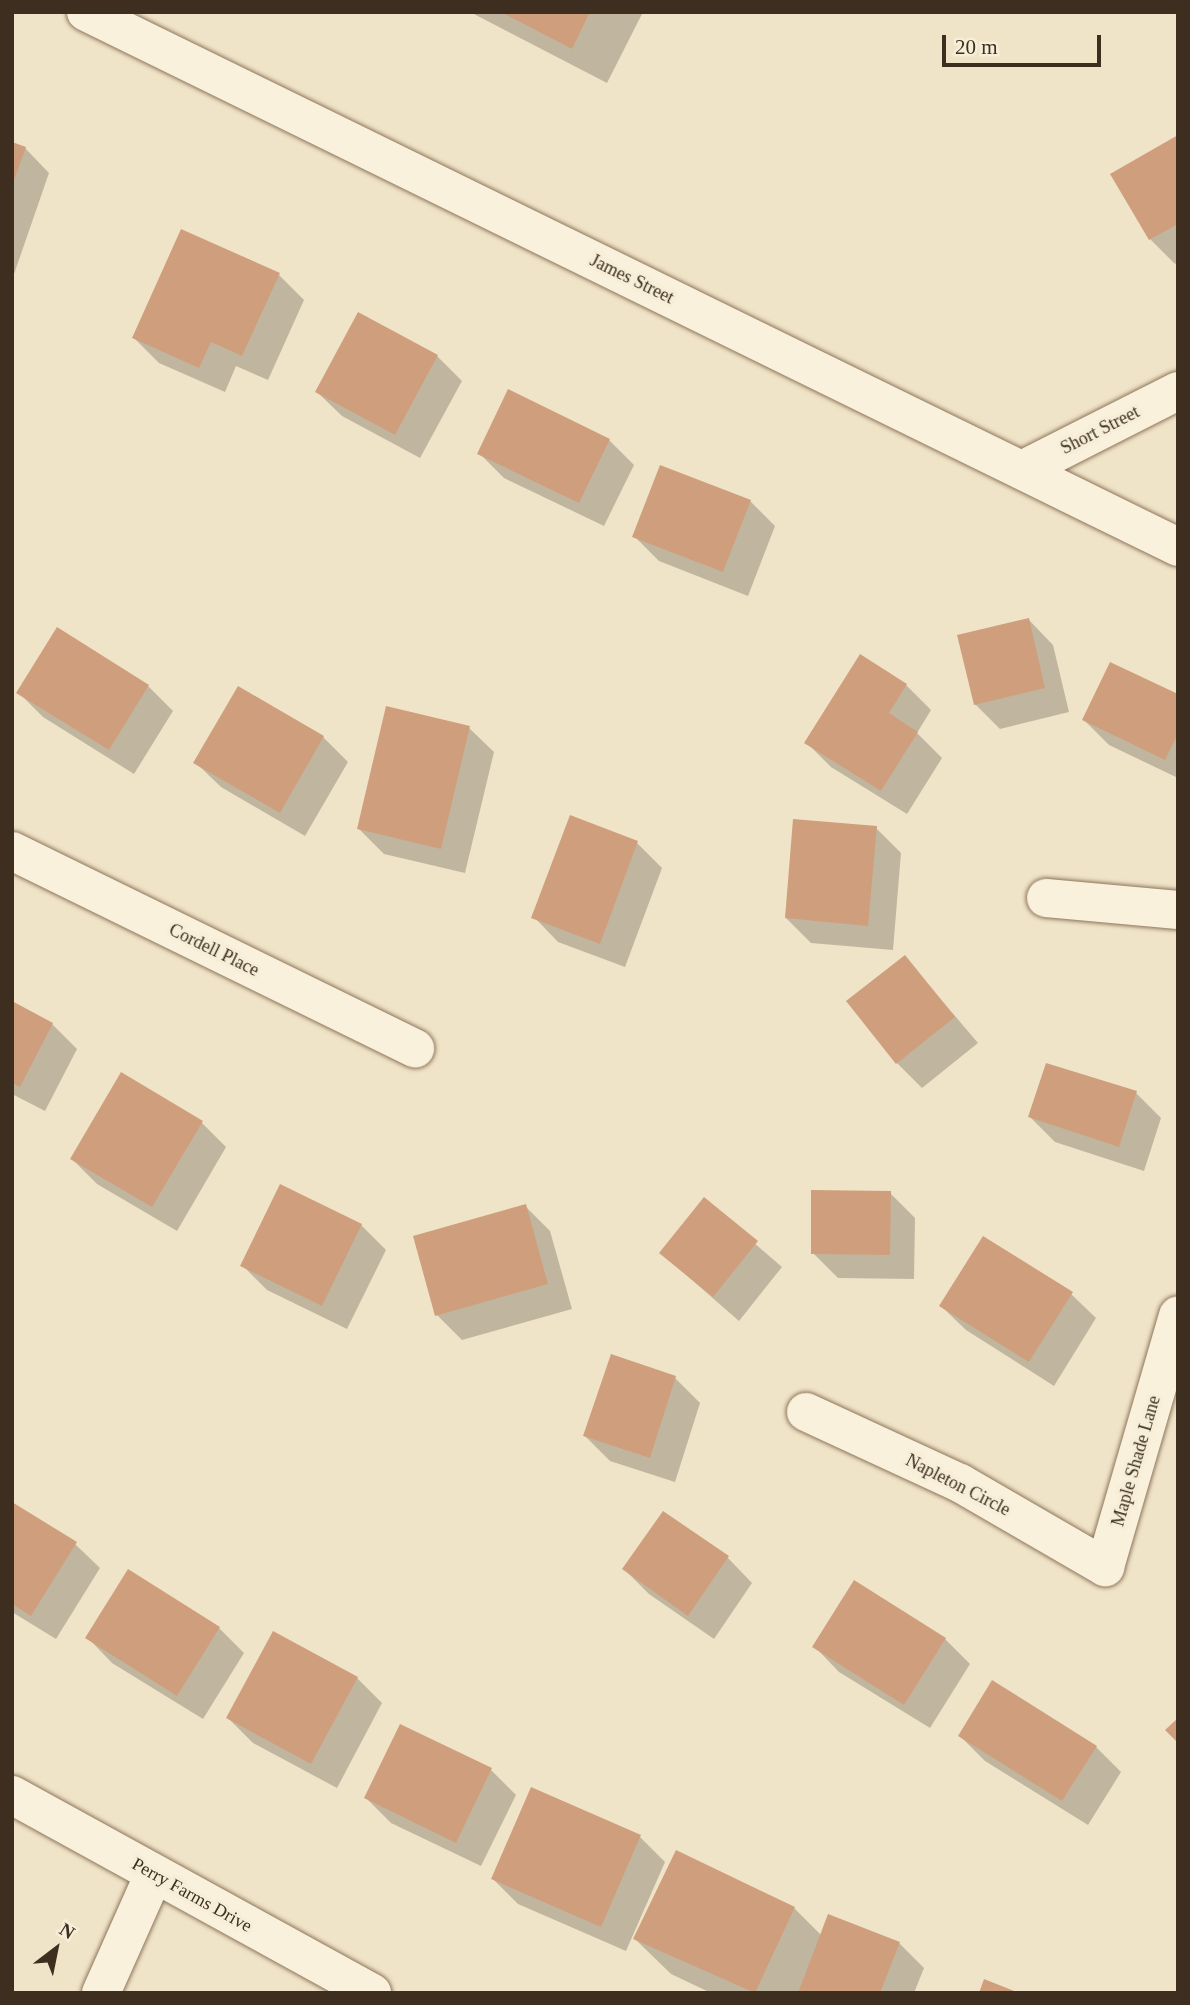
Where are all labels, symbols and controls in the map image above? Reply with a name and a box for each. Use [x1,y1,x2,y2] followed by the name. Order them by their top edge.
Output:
[945,21,1104,65] scale bar
[955,35,998,59] text: 20 m
[587,249,677,309] street label: James Street
[1057,401,1143,459] street label: Short Street
[165,919,263,981] street label: Cordell Place
[1107,1393,1165,1529] street label: Maple Shade Lane
[902,1449,1014,1521] street label: Napleton Circle
[128,1853,256,1937] street label: Perry Farms Drive
[21,1914,91,1984] north arrow
[56,1918,79,1943] text: N

